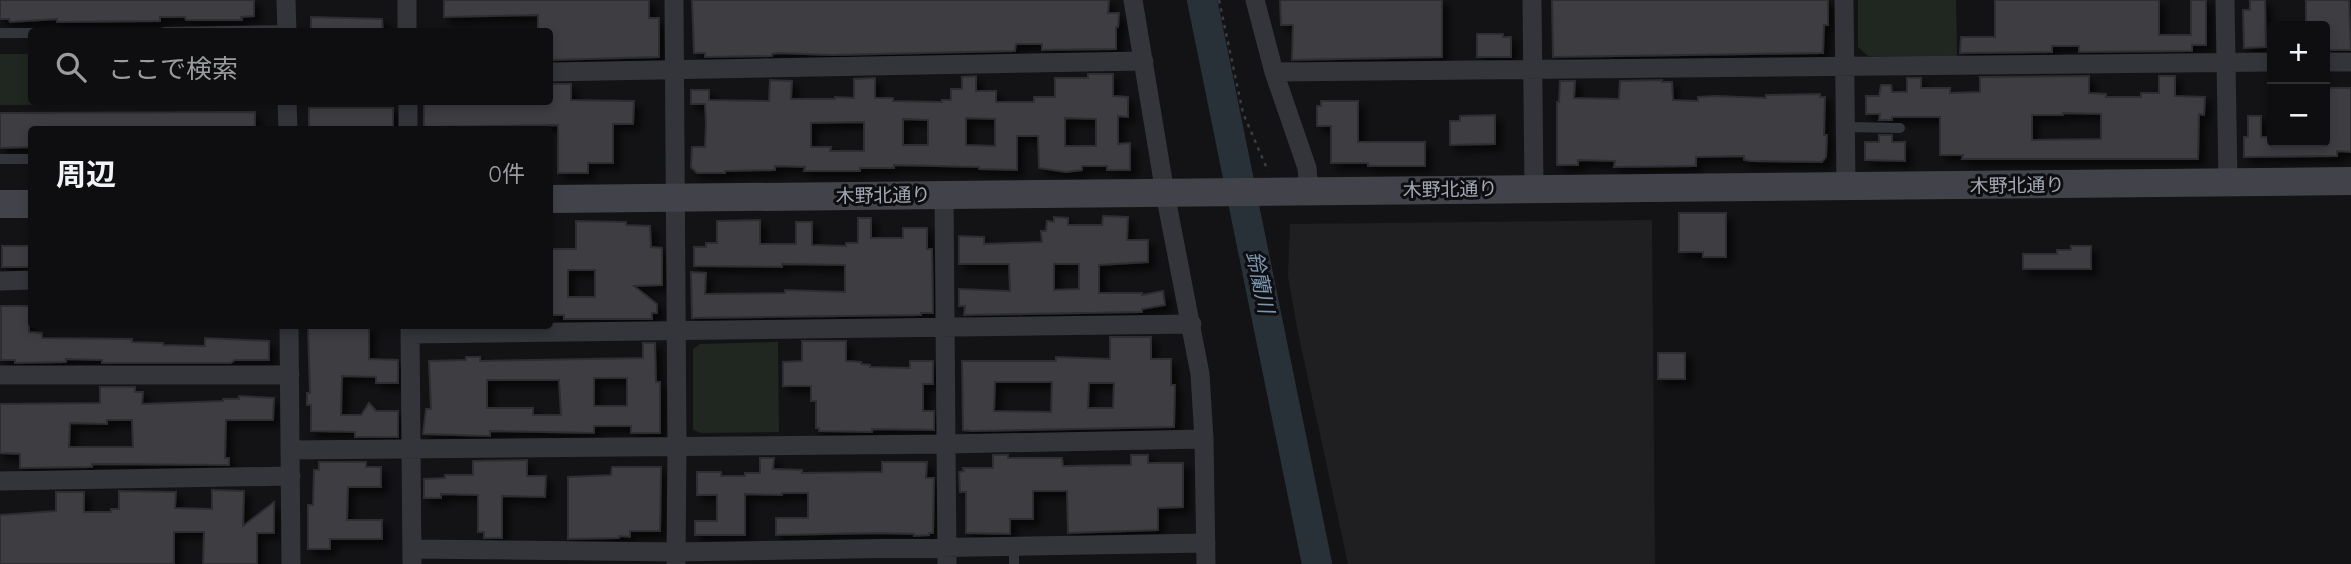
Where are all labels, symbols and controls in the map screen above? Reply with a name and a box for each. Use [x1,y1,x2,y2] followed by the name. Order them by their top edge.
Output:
[2267,21,2330,147] map controls
[2267,21,2330,84] button: +
[28,28,553,105] search box
[52,48,90,86] icon: search
[108,52,238,85] text: ここで検索
[2267,84,2330,147] button: −
[56,155,116,193] text: 周辺
[488,159,525,188] text: 0件
[1969,172,2065,198] street label: 木野北通り
[1402,176,1498,202] street label: 木野北通り
[835,182,931,208] street label: 木野北通り
[1242,248,1281,317] water label: 鈴蘭川

